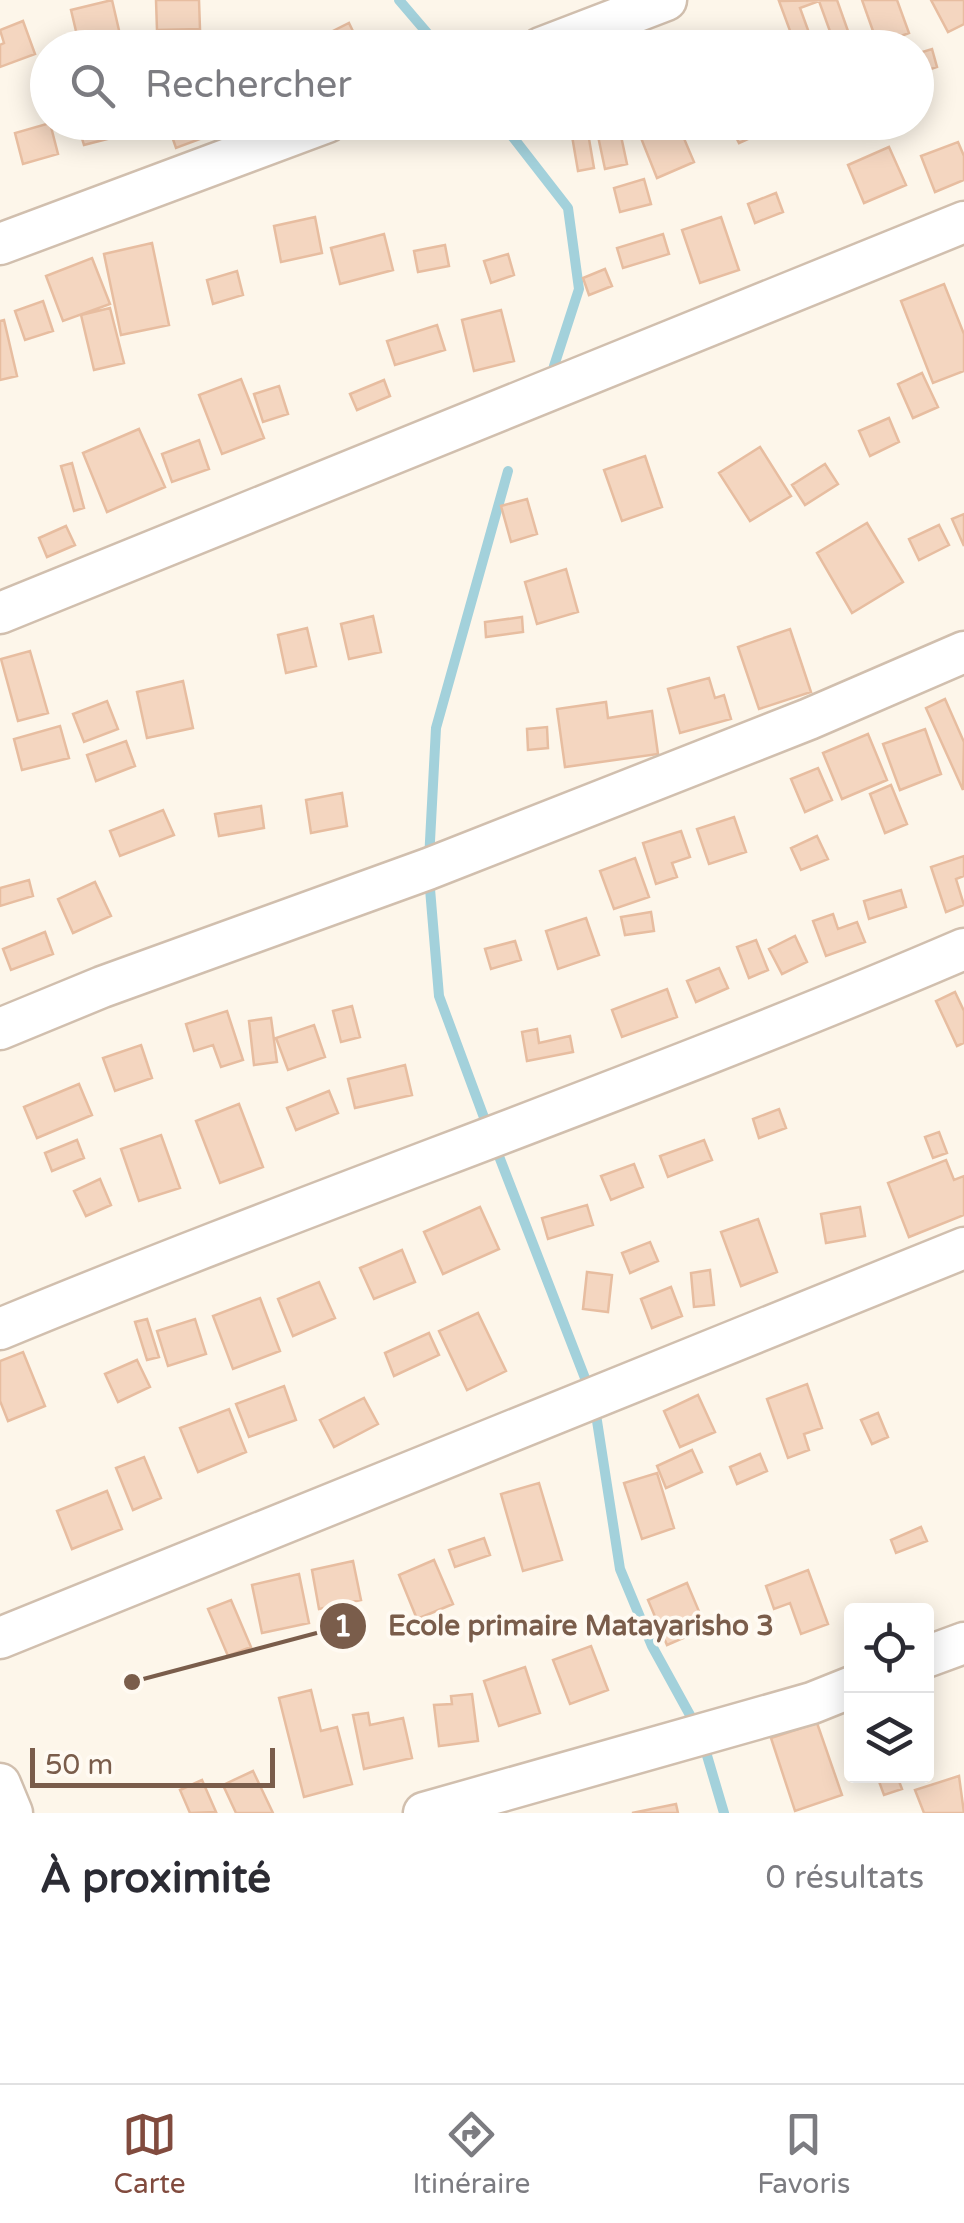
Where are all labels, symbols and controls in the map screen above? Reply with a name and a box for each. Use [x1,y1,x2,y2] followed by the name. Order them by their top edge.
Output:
[30,30,934,140] search box
[65,58,120,113] icon: search
[145,62,352,108] text: Rechercher
[318,1597,793,1655] callout: Ecole primaire Matayarisho 3
[844,1603,934,1783] map controls
[844,1603,934,1693] button: locate
[334,1608,352,1645] text: 1
[388,1609,774,1643] text: Ecole primaire Matayarisho 3
[844,1693,934,1783] button: layers
[30,1743,275,1788] scale bar
[45,1748,113,1782] text: 50 m
[40,1853,271,1904] text: À proximité
[765,1859,924,1897] text: 0 résultats
[113,2107,186,2201] tab: Carte
[413,2107,530,2201] tab: Itinéraire
[757,2107,851,2201] tab: Favoris

